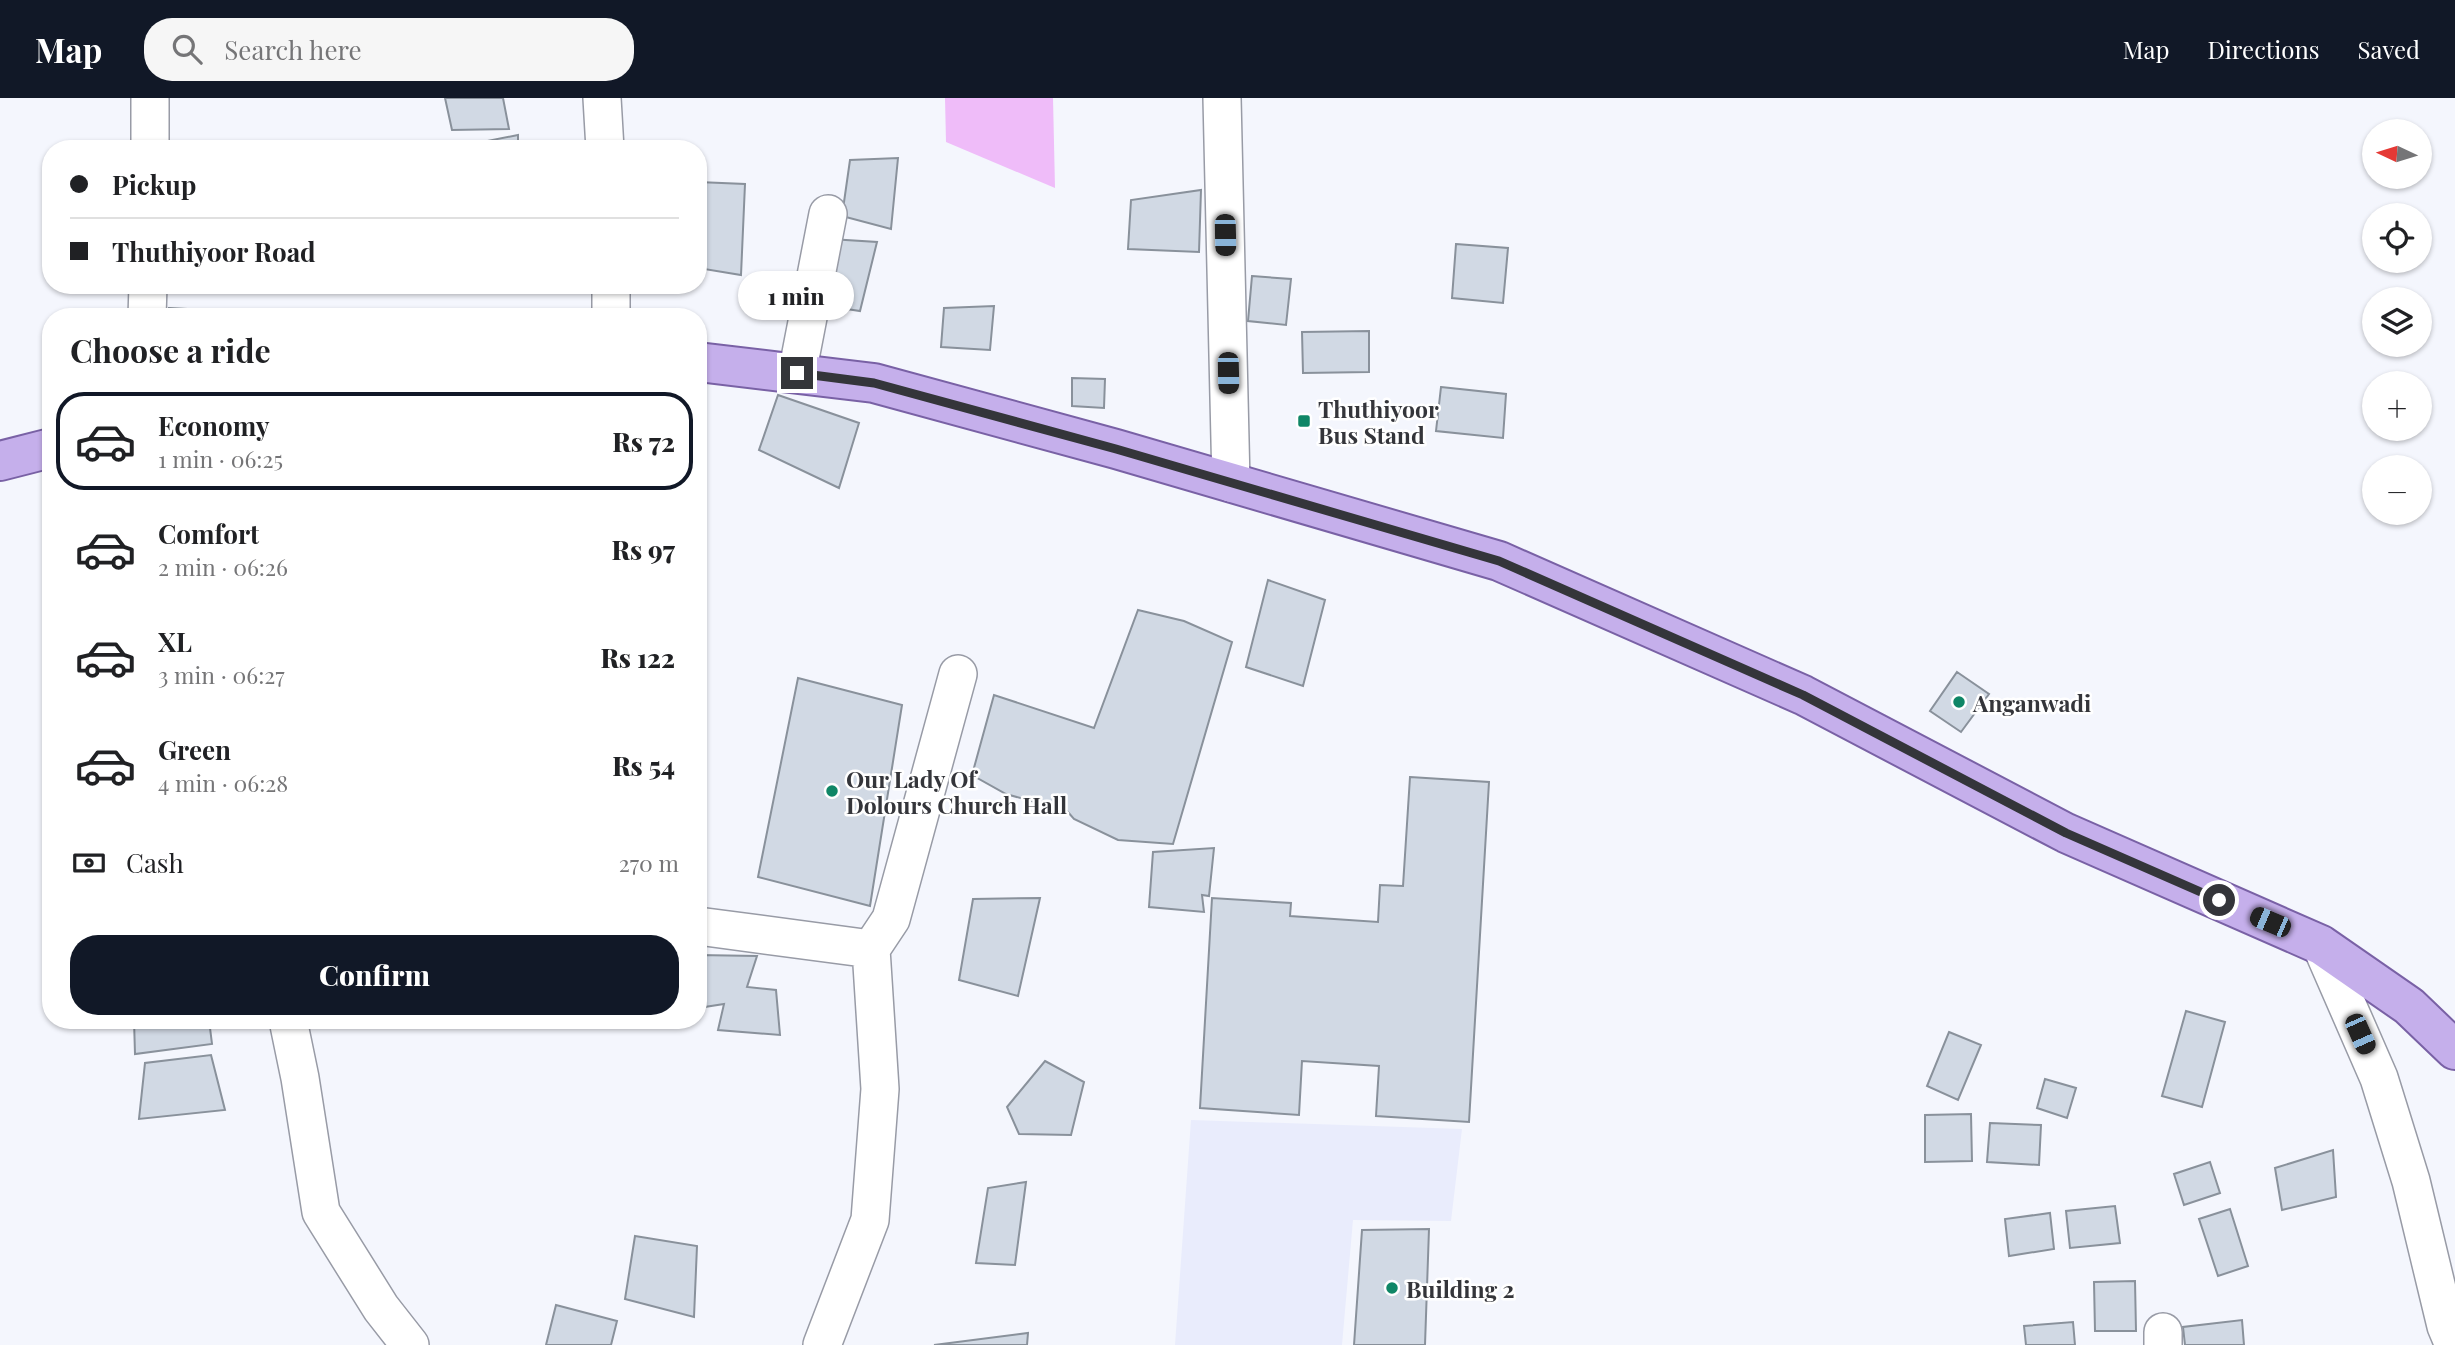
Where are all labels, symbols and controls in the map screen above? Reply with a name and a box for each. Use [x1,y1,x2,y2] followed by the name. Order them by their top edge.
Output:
[144,18,634,81] search box
[35,27,102,71] text: Map
[168,30,206,68] icon: search
[224,32,362,67] text: Search here
[2123,33,2169,65] text: Map
[2207,33,2320,65] text: Directions
[2358,33,2420,65] text: Saved
[2362,119,2432,189] north arrow
[2362,119,2432,525] map controls
[112,167,196,202] text: Pickup
[2362,203,2432,273] button: locate
[1215,214,1236,256] car
[112,234,316,269] text: Thuthiyoor Road
[739,272,855,320] callout: 1 min
[768,280,824,311] text: 1 min
[2362,287,2432,357] button: layers
[70,328,271,371] text: Choose a ride
[1218,352,1239,394] car
[781,357,813,389] route end
[2362,371,2432,441] button: +
[1318,393,1439,450] place label: Thuthiyoor Bus Stand
[158,408,269,443] text: Economy
[74,410,137,473] icon: car
[1296,413,1312,429] marker: Thuthiyoor Bus Stand
[612,424,675,459] text: Rs 72
[158,443,283,474] text: 1 min · 06:25
[2362,455,2432,525] button: −
[158,516,259,551] text: Comfort
[74,518,137,581] icon: car
[612,532,675,567] text: Rs 97
[158,551,288,582] text: 2 min · 06:26
[158,624,192,659] text: XL
[74,626,137,689] icon: car
[601,640,675,675] text: Rs 122
[158,659,285,690] text: 3 min · 06:27
[1972,687,2091,718] place label: Anganwadi
[1951,694,1967,710] marker: Anganwadi
[158,732,231,767] text: Green
[74,734,137,797] icon: car
[612,748,675,783] text: Rs 54
[846,763,1067,820] place label: Our Lady Of Dolours Church Hall
[158,767,288,798] text: 4 min · 06:28
[824,783,840,799] marker: Our Lady Of Dolours Church Hall
[70,844,108,882] icon: cash
[126,845,184,880] text: Cash
[619,847,679,878] text: 270 m
[2203,884,2235,916] route start
[2247,904,2294,940] car
[70,935,679,1015] button: Confirm
[2342,1011,2379,1057] car
[1406,1273,1514,1304] place label: Building 2
[1384,1280,1400,1296] marker: Building 2

